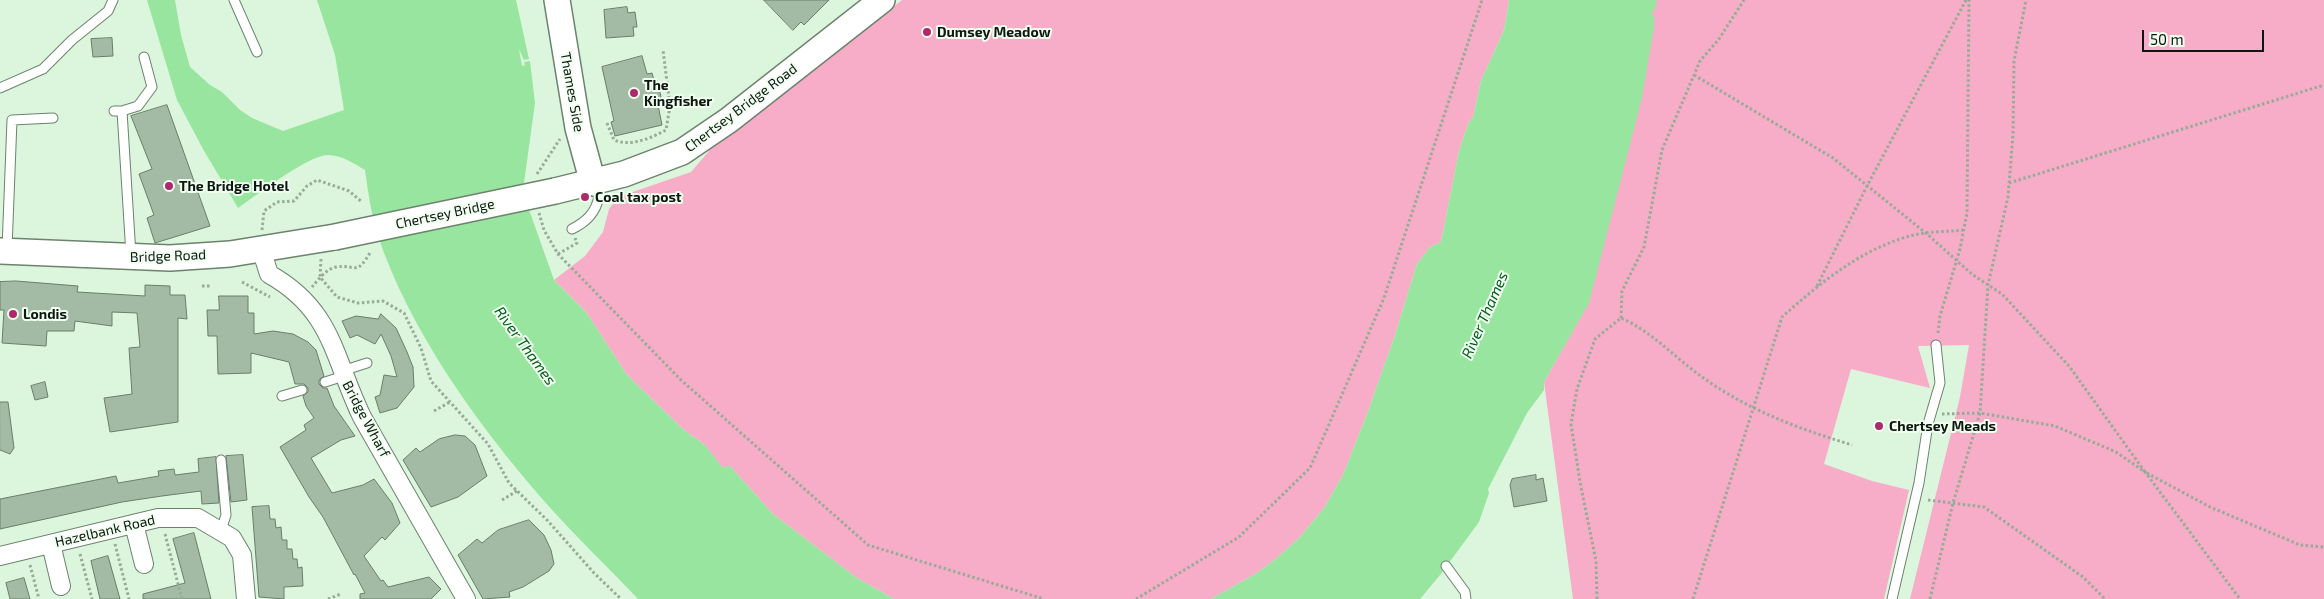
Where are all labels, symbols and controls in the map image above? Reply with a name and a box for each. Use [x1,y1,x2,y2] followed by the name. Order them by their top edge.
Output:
[2144,20,2266,52] scale bar
[937,24,1051,40] place label: Dumsey Meadow
[921,26,933,38] marker: Dumsey Meadow
[2150,30,2184,48] text: 50 m
[557,51,587,133] street label: Thames Side
[682,60,800,156] street label: Chertsey Bridge Road
[644,77,712,110] place label: The Kingfisher
[628,87,640,99] marker: The Kingfisher
[179,178,289,194] place label: The Bridge Hotel
[163,180,175,192] marker: The Bridge Hotel
[595,189,682,205] place label: Coal tax post
[579,191,591,203] marker: Coal tax post
[394,195,496,233] street label: Chertsey Bridge
[130,246,206,266] street label: Bridge Road
[1458,269,1512,361] water label: River Thames
[490,303,560,389] water label: River Thames
[23,306,67,322] place label: Londis
[7,308,19,320] marker: Londis
[339,378,393,460] street label: Bridge Wharf
[1889,418,1996,434] place label: Chertsey Meads
[1873,420,1885,432] marker: Chertsey Meads
[53,511,157,551] street label: Hazelbank Road

